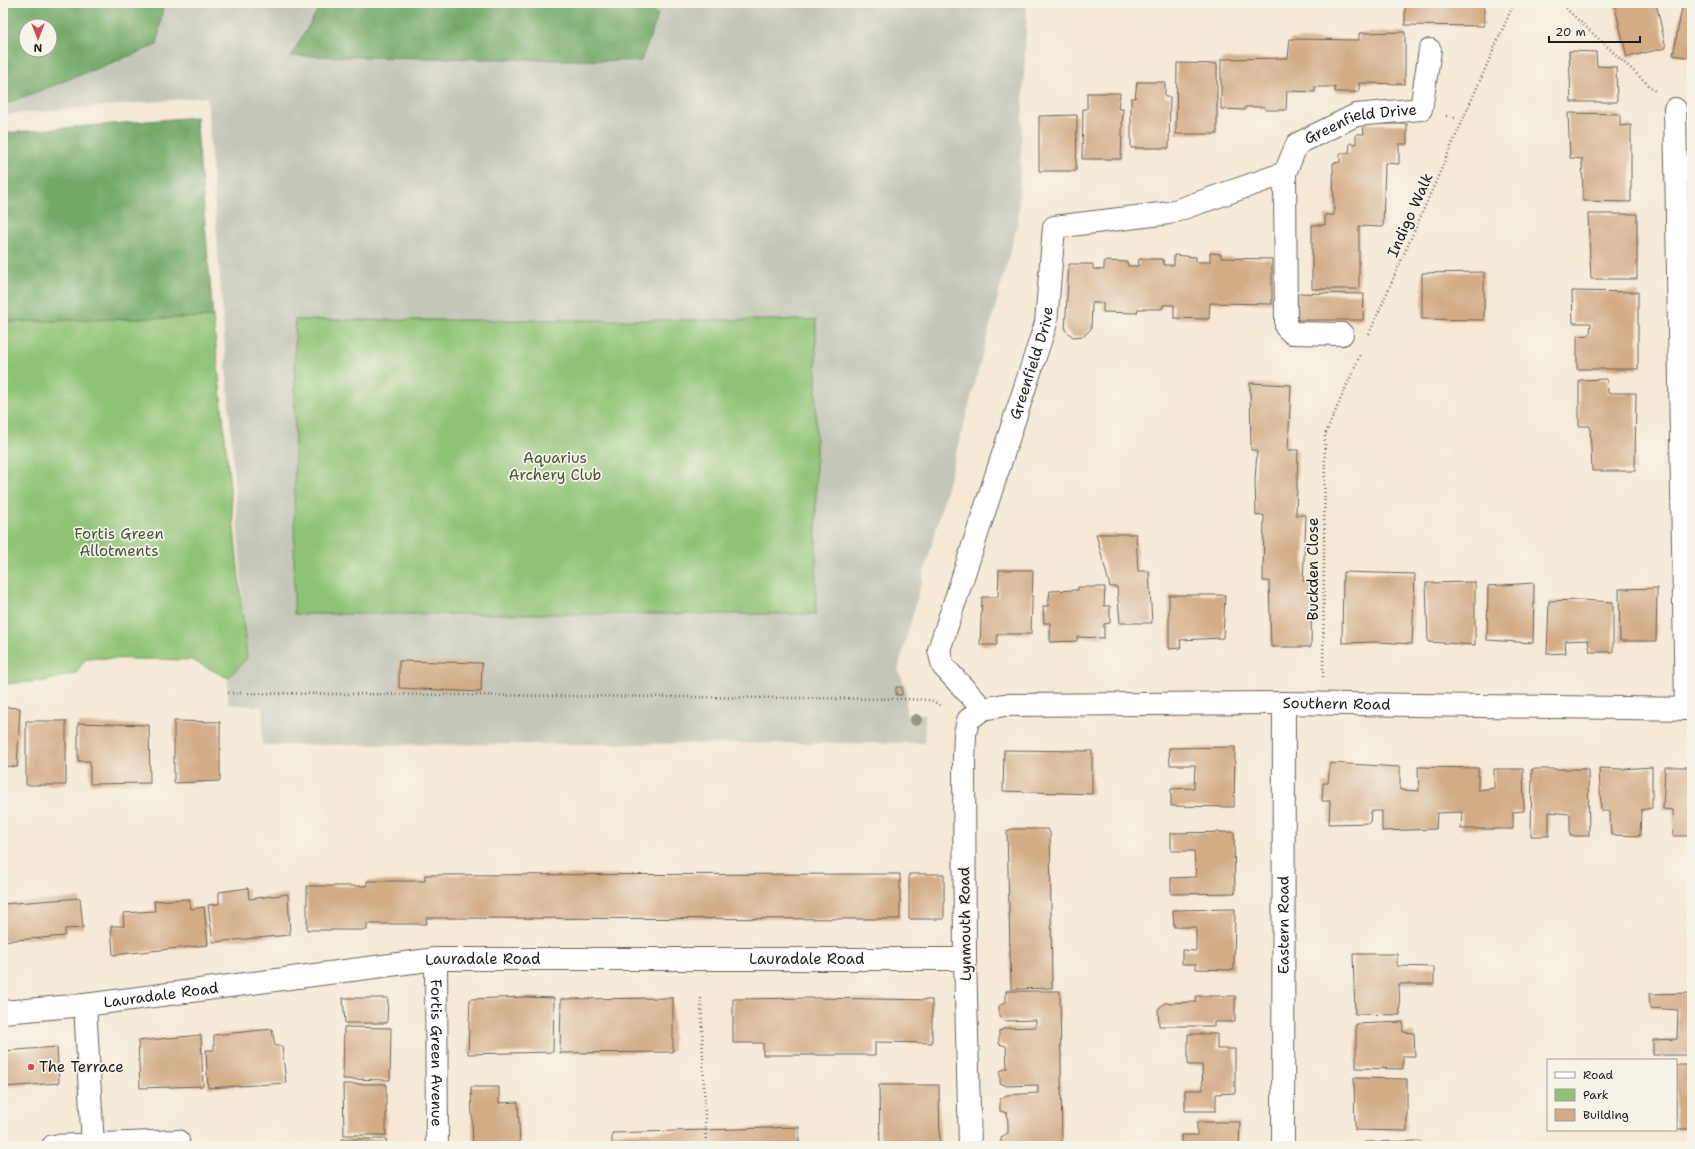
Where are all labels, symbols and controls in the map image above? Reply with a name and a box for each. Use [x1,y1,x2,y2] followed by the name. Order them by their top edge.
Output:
[18,18,58,58] north arrow
[1549,18,1640,44] scale bar
[1555,24,1586,40] text: 20 m
[33,40,42,55] text: N
[1301,99,1418,149] street label: Greenfield Drive
[1383,170,1437,260] street label: Indigo Walk
[1005,306,1057,422] street label: Greenfield Drive
[509,448,601,485] park label: Aquarius Archery Club
[1303,518,1323,620] street label: Buckden Close
[74,524,164,561] park label: Fortis Green Allotments
[1282,693,1391,715] street label: Southern Road
[954,866,976,981] street label: Lynmouth Road
[1273,875,1294,974] street label: Eastern Road
[424,949,541,970] street label: Lauradale Road
[749,949,865,969] street label: Lauradale Road
[102,978,220,1012] street label: Lauradale Road
[426,979,447,1127] street label: Fortis Green Avenue
[39,1057,124,1077] place label: The Terrace
[1547,1059,1677,1131] legend
[26,1062,36,1072] marker: The Terrace
[1583,1067,1614,1083] text: Road
[1583,1087,1609,1103] text: Park
[1583,1107,1629,1123] text: Building

